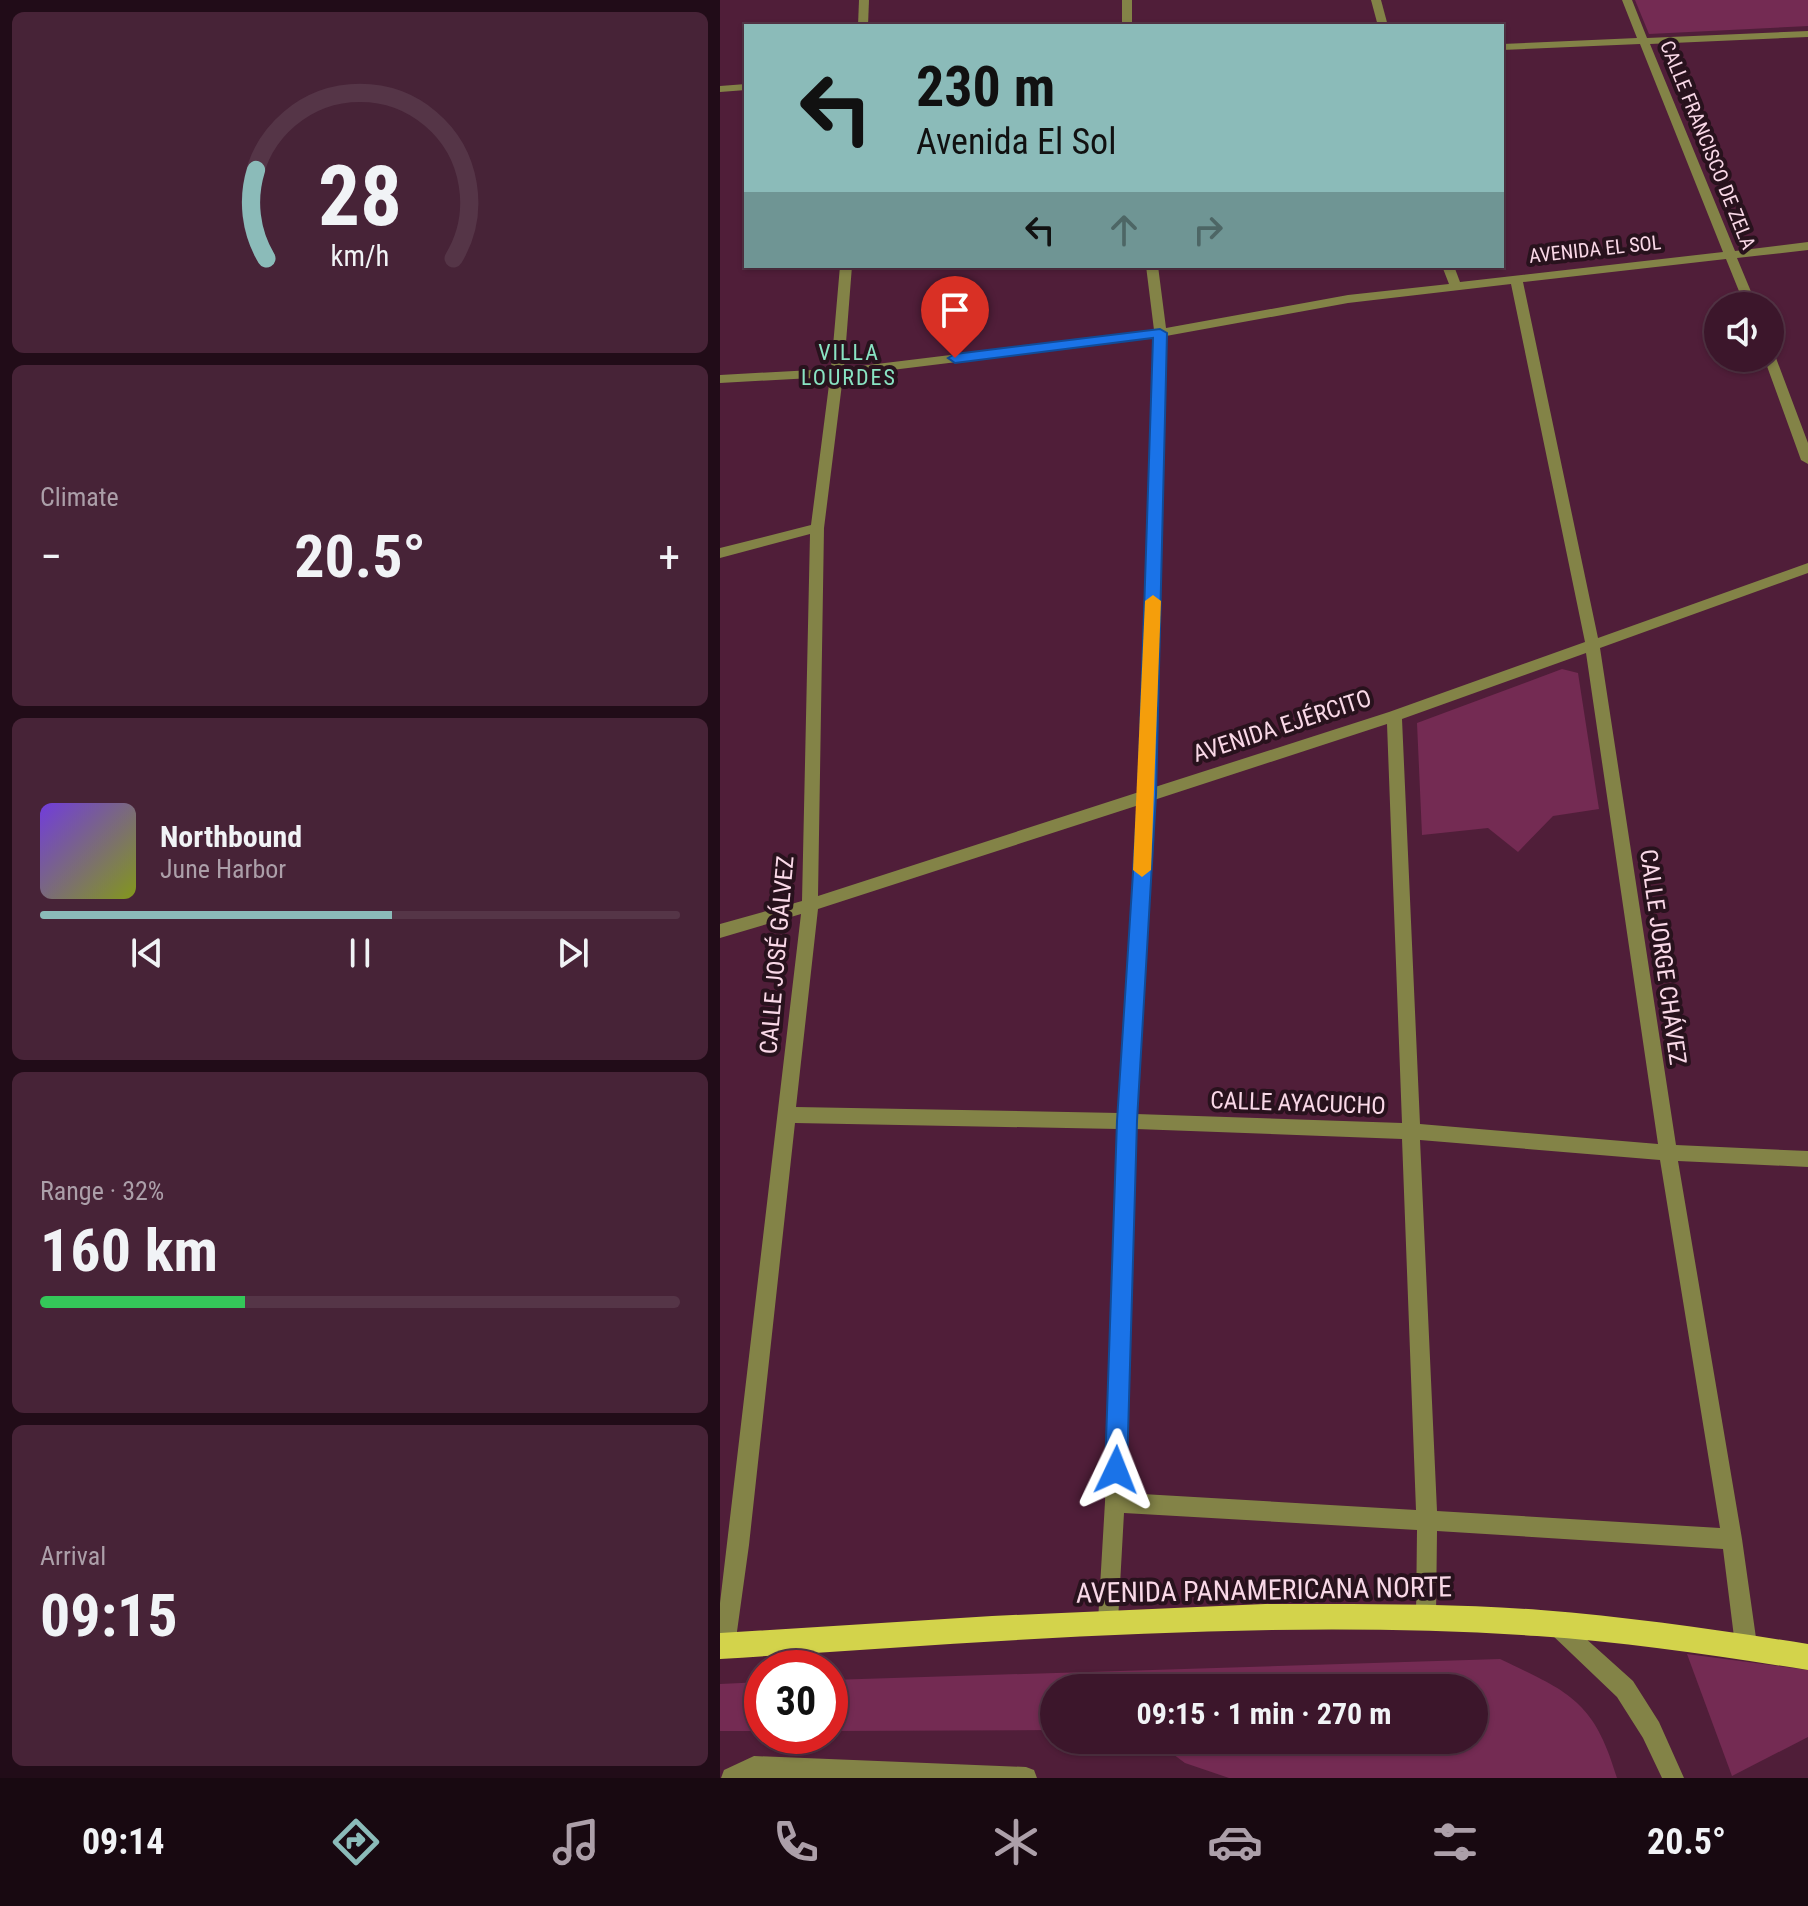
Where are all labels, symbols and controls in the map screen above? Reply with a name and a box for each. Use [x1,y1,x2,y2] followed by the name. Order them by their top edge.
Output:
[1655,37,1761,253] street label: CALLE FRANCISCO DE ZELA
[916,54,1055,120] text: 230 m
[784,56,888,160] icon: left
[916,121,1116,163] text: Avenida El Sol
[318,147,402,244] text: 28
[1018,208,1062,252] icon: left
[1102,208,1146,252] icon: ahead
[1186,208,1230,252] icon: right
[1528,230,1662,268] street label: AVENIDA EL SOL
[331,239,389,273] text: km/h
[921,276,989,358] pin
[933,288,977,332] icon: arrive
[1704,292,1784,372] map controls
[1704,292,1784,372] button: sound
[801,340,897,390] district label: VILLA LOURDES
[40,482,119,512] text: Climate
[294,521,426,592] text: 20.5°
[40,531,62,583] text: −
[658,531,680,583] text: +
[1189,684,1375,768] street label: AVENIDA EJÉRCITO
[160,819,302,854] text: Northbound
[1634,847,1692,1067] street label: CALLE JORGE CHÁVEZ
[160,854,286,884] text: June Harbor
[754,855,800,1055] street label: CALLE JOSÉ GÁLVEZ
[125,931,169,975] icon: previous
[338,931,382,975] icon: pause
[551,931,595,975] icon: next
[1210,1086,1386,1120] street label: CALLE AYACUCHO
[40,1176,164,1206] text: Range · 32%
[40,1215,218,1286] text: 160 km
[1074,1428,1158,1512] position arrow
[40,1541,106,1571] text: Arrival
[1076,1570,1452,1610] street label: AVENIDA PANAMERICANA NORTE
[40,1580,178,1651] text: 09:15
[744,1650,848,1754] speed limit sign: 30
[1137,1696,1391,1731] text: 09:15 · 1 min · 270 m
[328,1814,384,1870] icon: directions
[548,1814,604,1870] icon: music
[768,1814,824,1870] icon: phone
[988,1814,1044,1870] icon: climate
[1207,1814,1263,1870] icon: car
[1427,1814,1483,1870] icon: filters
[82,1821,165,1863] text: 09:14
[1647,1821,1726,1863] text: 20.5°

